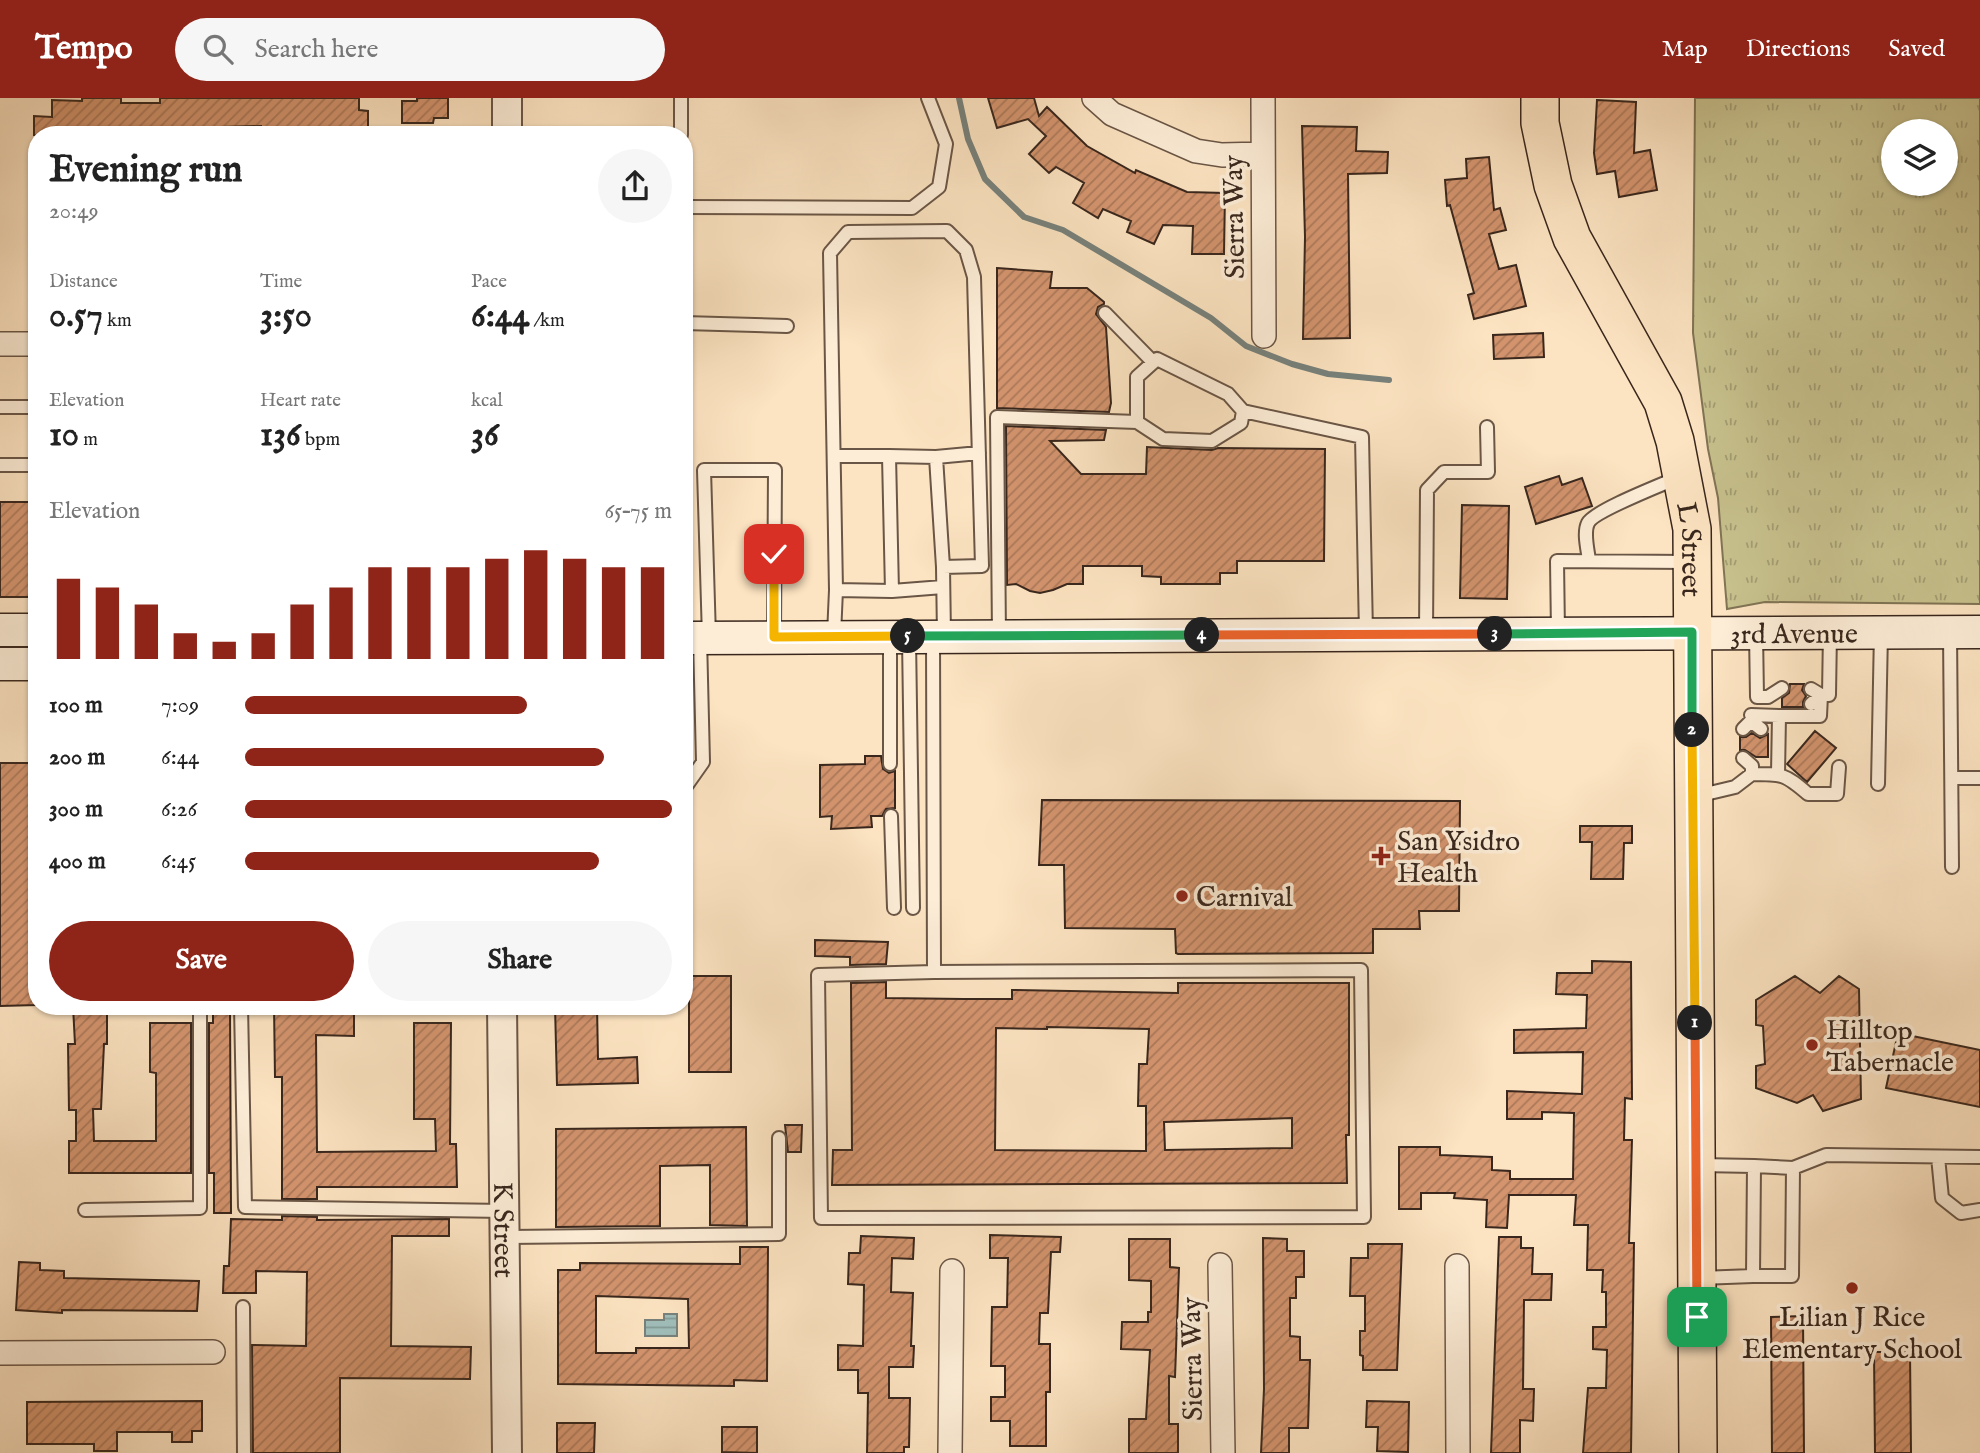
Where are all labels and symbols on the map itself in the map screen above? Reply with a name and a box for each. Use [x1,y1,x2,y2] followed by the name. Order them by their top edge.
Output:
[1217,154,1254,279] street label: Sierra Way
[1667,499,1707,598] street label: L Street
[744,524,804,584] pin
[1478,616,1512,652] pin: 3
[890,618,926,654] pin: 5
[1184,618,1220,652] pin: 4
[1730,618,1858,653] street label: 3rd Avenue
[1674,712,1710,748] pin: 2
[1397,825,1520,892] place label: San Ysidro Health
[1371,846,1391,866] marker: San Ysidro Health
[1196,881,1293,916] place label: Carnival
[1174,888,1190,904] marker: Carnival
[1678,1006,1712,1040] pin: 1
[1826,1014,1954,1081] place label: Hilltop Tabernacle
[1804,1037,1820,1053] marker: Hilltop Tabernacle
[484,1182,520,1279] street label: K Street
[1844,1280,1860,1296] marker: Lilian J Rice Elementary School
[1667,1287,1727,1347] pin
[1175,1296,1212,1421] street label: Sierra Way
[1742,1301,1962,1368] place label: Lilian J Rice Elementary School

